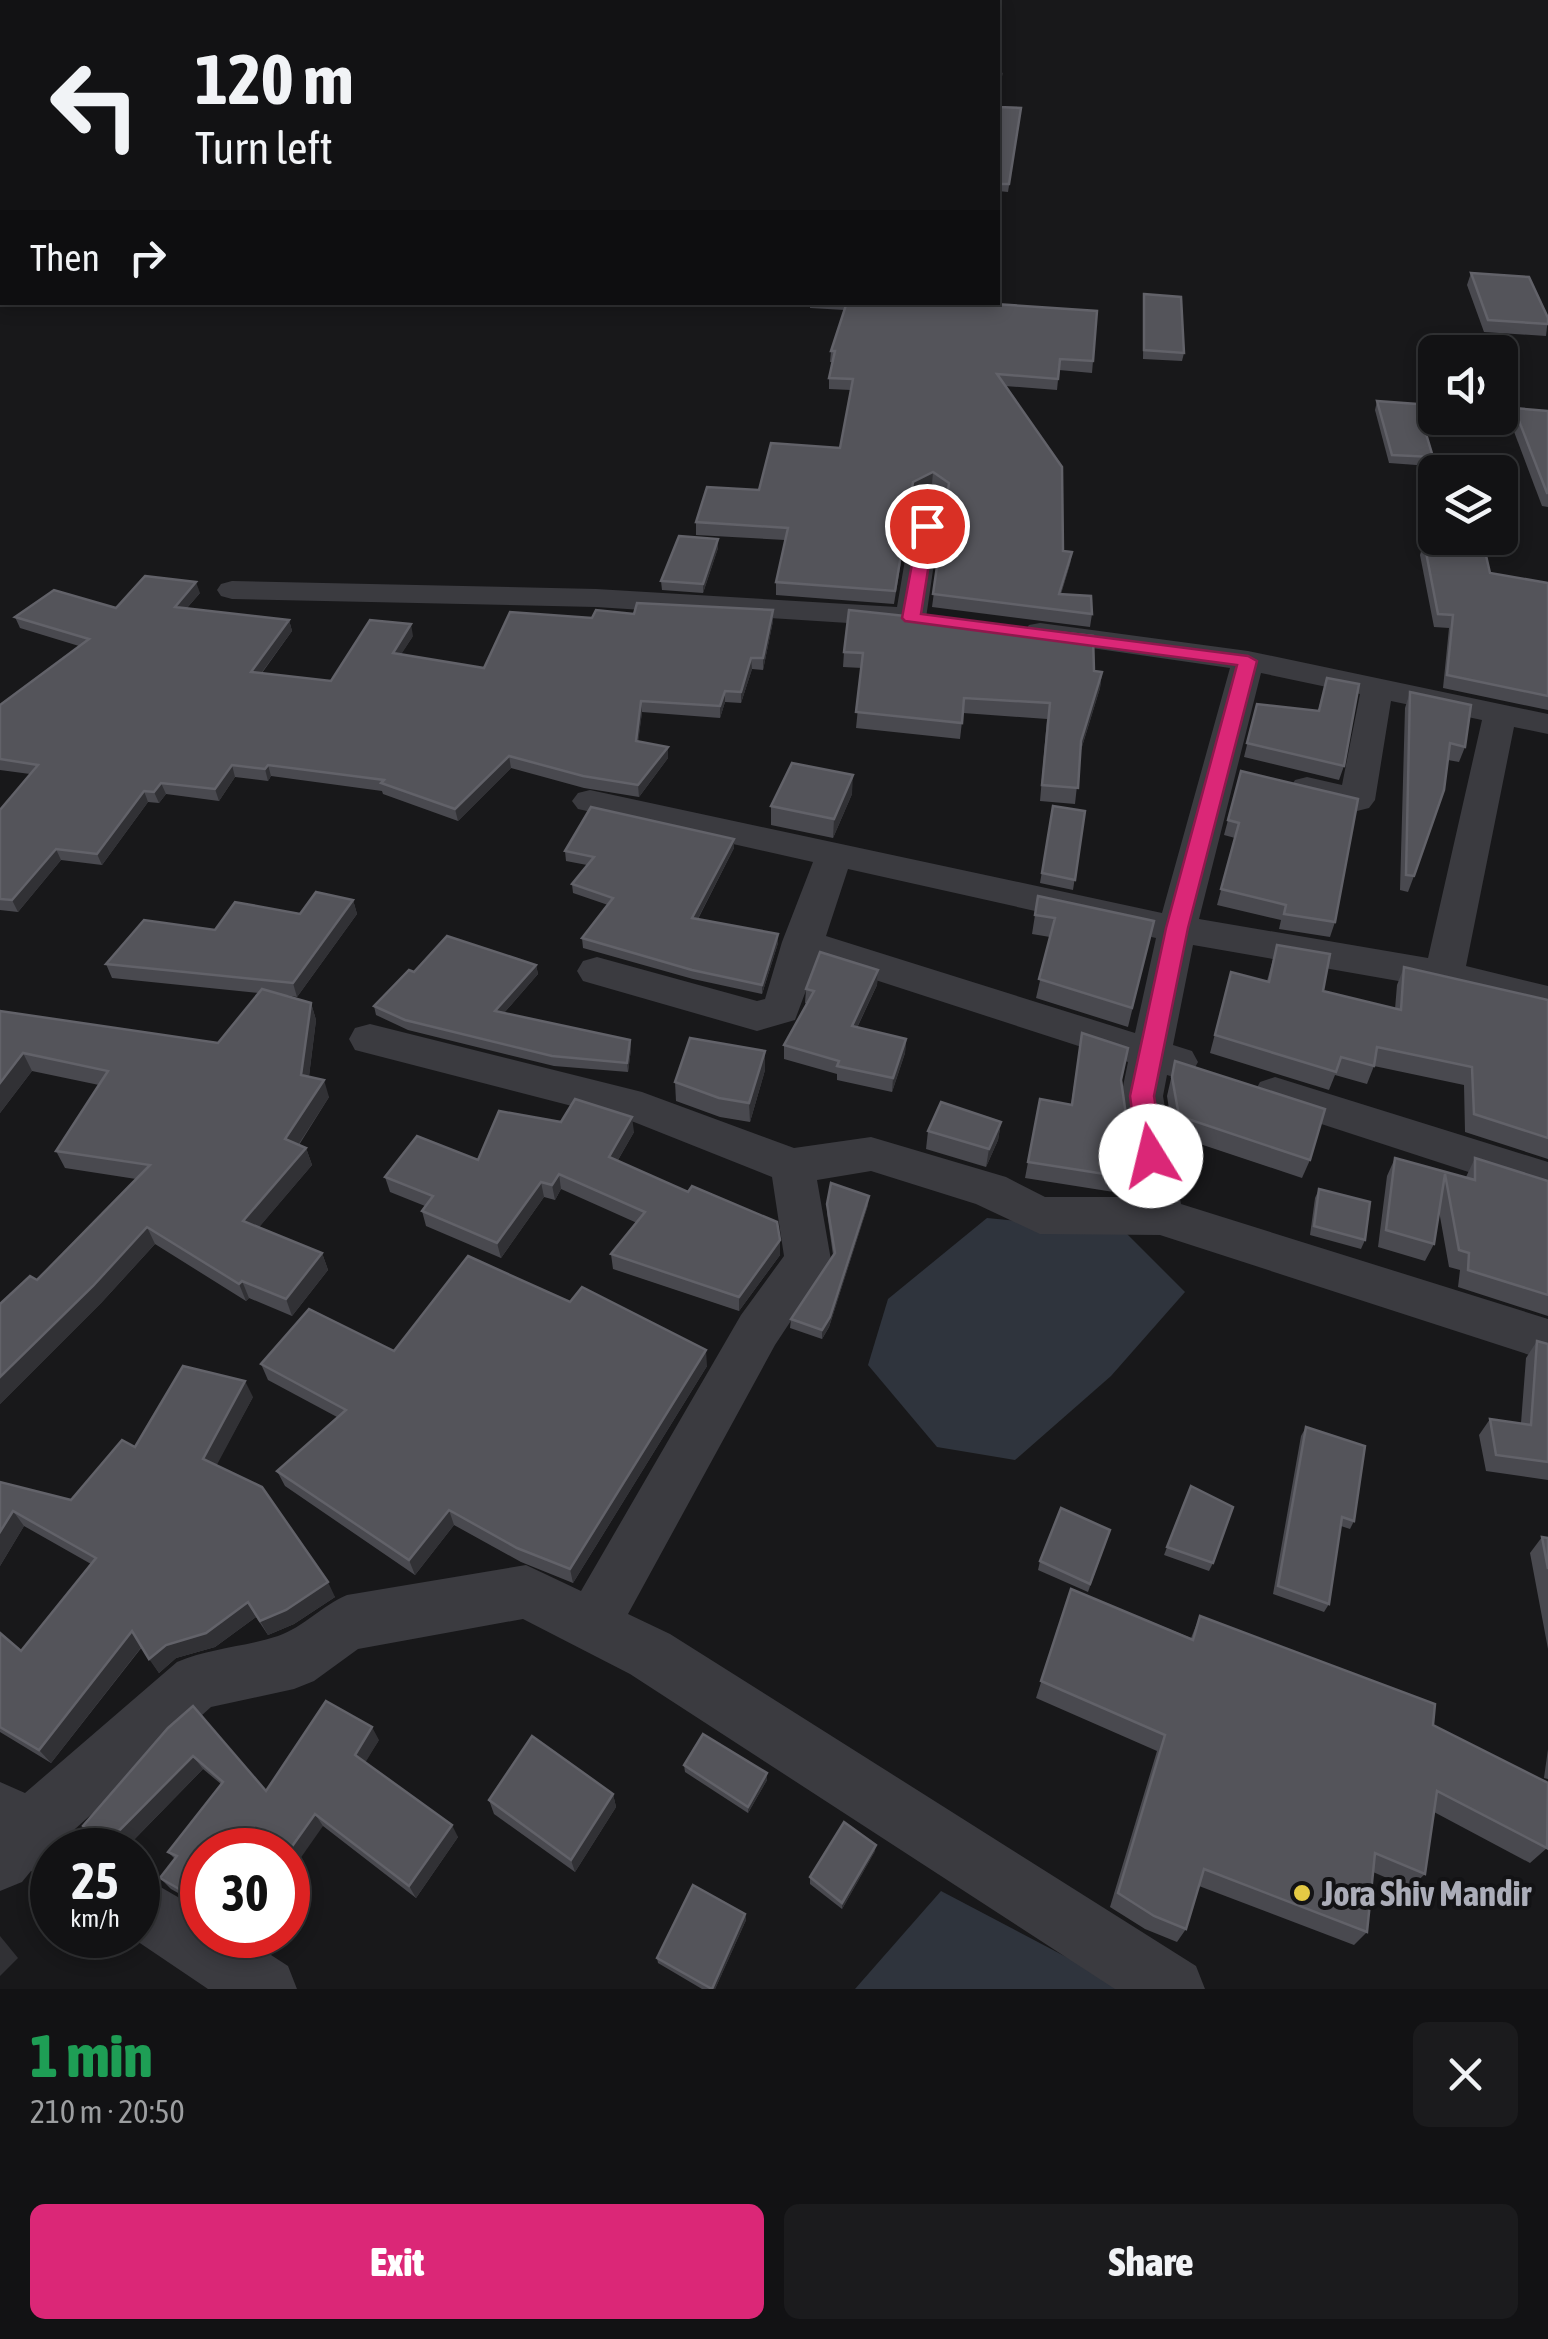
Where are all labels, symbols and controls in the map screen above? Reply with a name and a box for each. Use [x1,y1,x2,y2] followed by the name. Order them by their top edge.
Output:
[195,39,354,119] text: 120 m
[30,40,160,170] icon: left
[195,122,333,174] text: Turn left
[120,230,175,285] icon: right
[30,236,100,279] text: Then
[1418,335,1518,555] map controls
[1418,335,1518,435] button: sound
[1418,455,1518,555] button: layers
[885,484,970,569] pin
[900,499,955,554] icon: arrive
[1099,1104,1203,1208] position arrow
[180,1828,310,1958] speed limit sign: 30
[71,1852,118,1910] text: 25
[1321,1873,1532,1913] place label: Jora Shiv Mandir
[1291,1882,1313,1904] marker: Jora Shiv Mandir
[70,1904,120,1932] text: km/h
[30,2021,153,2090] text: 1 min
[1413,2022,1518,2127] button: close
[30,2093,185,2130] text: 210 m · 20:50
[30,2204,764,2319] button: Exit
[784,2204,1518,2319] button: Share

